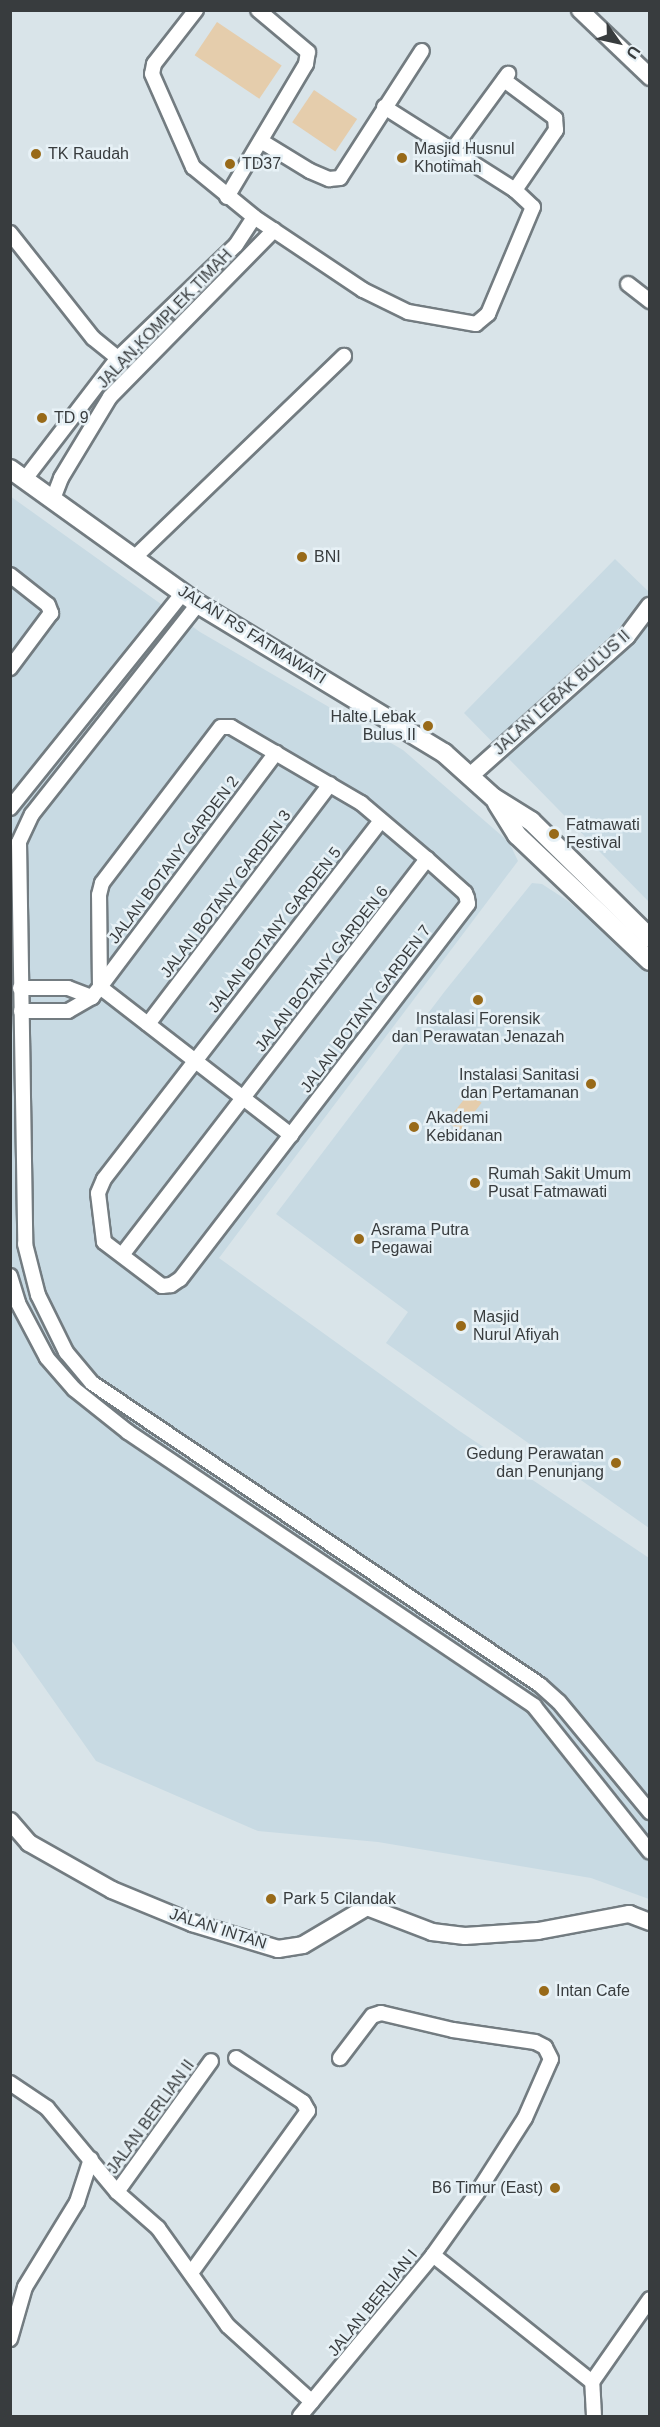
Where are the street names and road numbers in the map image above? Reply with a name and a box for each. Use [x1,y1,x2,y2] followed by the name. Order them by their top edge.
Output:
[94,245,236,393] street label: JALAN KOMPLEK TIMAH
[175,582,329,688] street label: JALAN RS FATMAWATI
[490,627,634,759] street label: JALAN LEBAK BULUS II
[105,772,243,948] street label: JALAN BOTANY GARDEN 2
[157,806,295,982] street label: JALAN BOTANY GARDEN 3
[204,843,346,1017] street label: JALAN BOTANY GARDEN 5
[251,882,393,1056] street label: JALAN BOTANY GARDEN 6
[297,921,435,1097] street label: JALAN BOTANY GARDEN 7
[167,1904,269,1954] street label: JALAN INTAN
[103,2056,199,2178] street label: JALAN BERLIAN II
[324,2246,422,2360] street label: JALAN BERLIAN I

